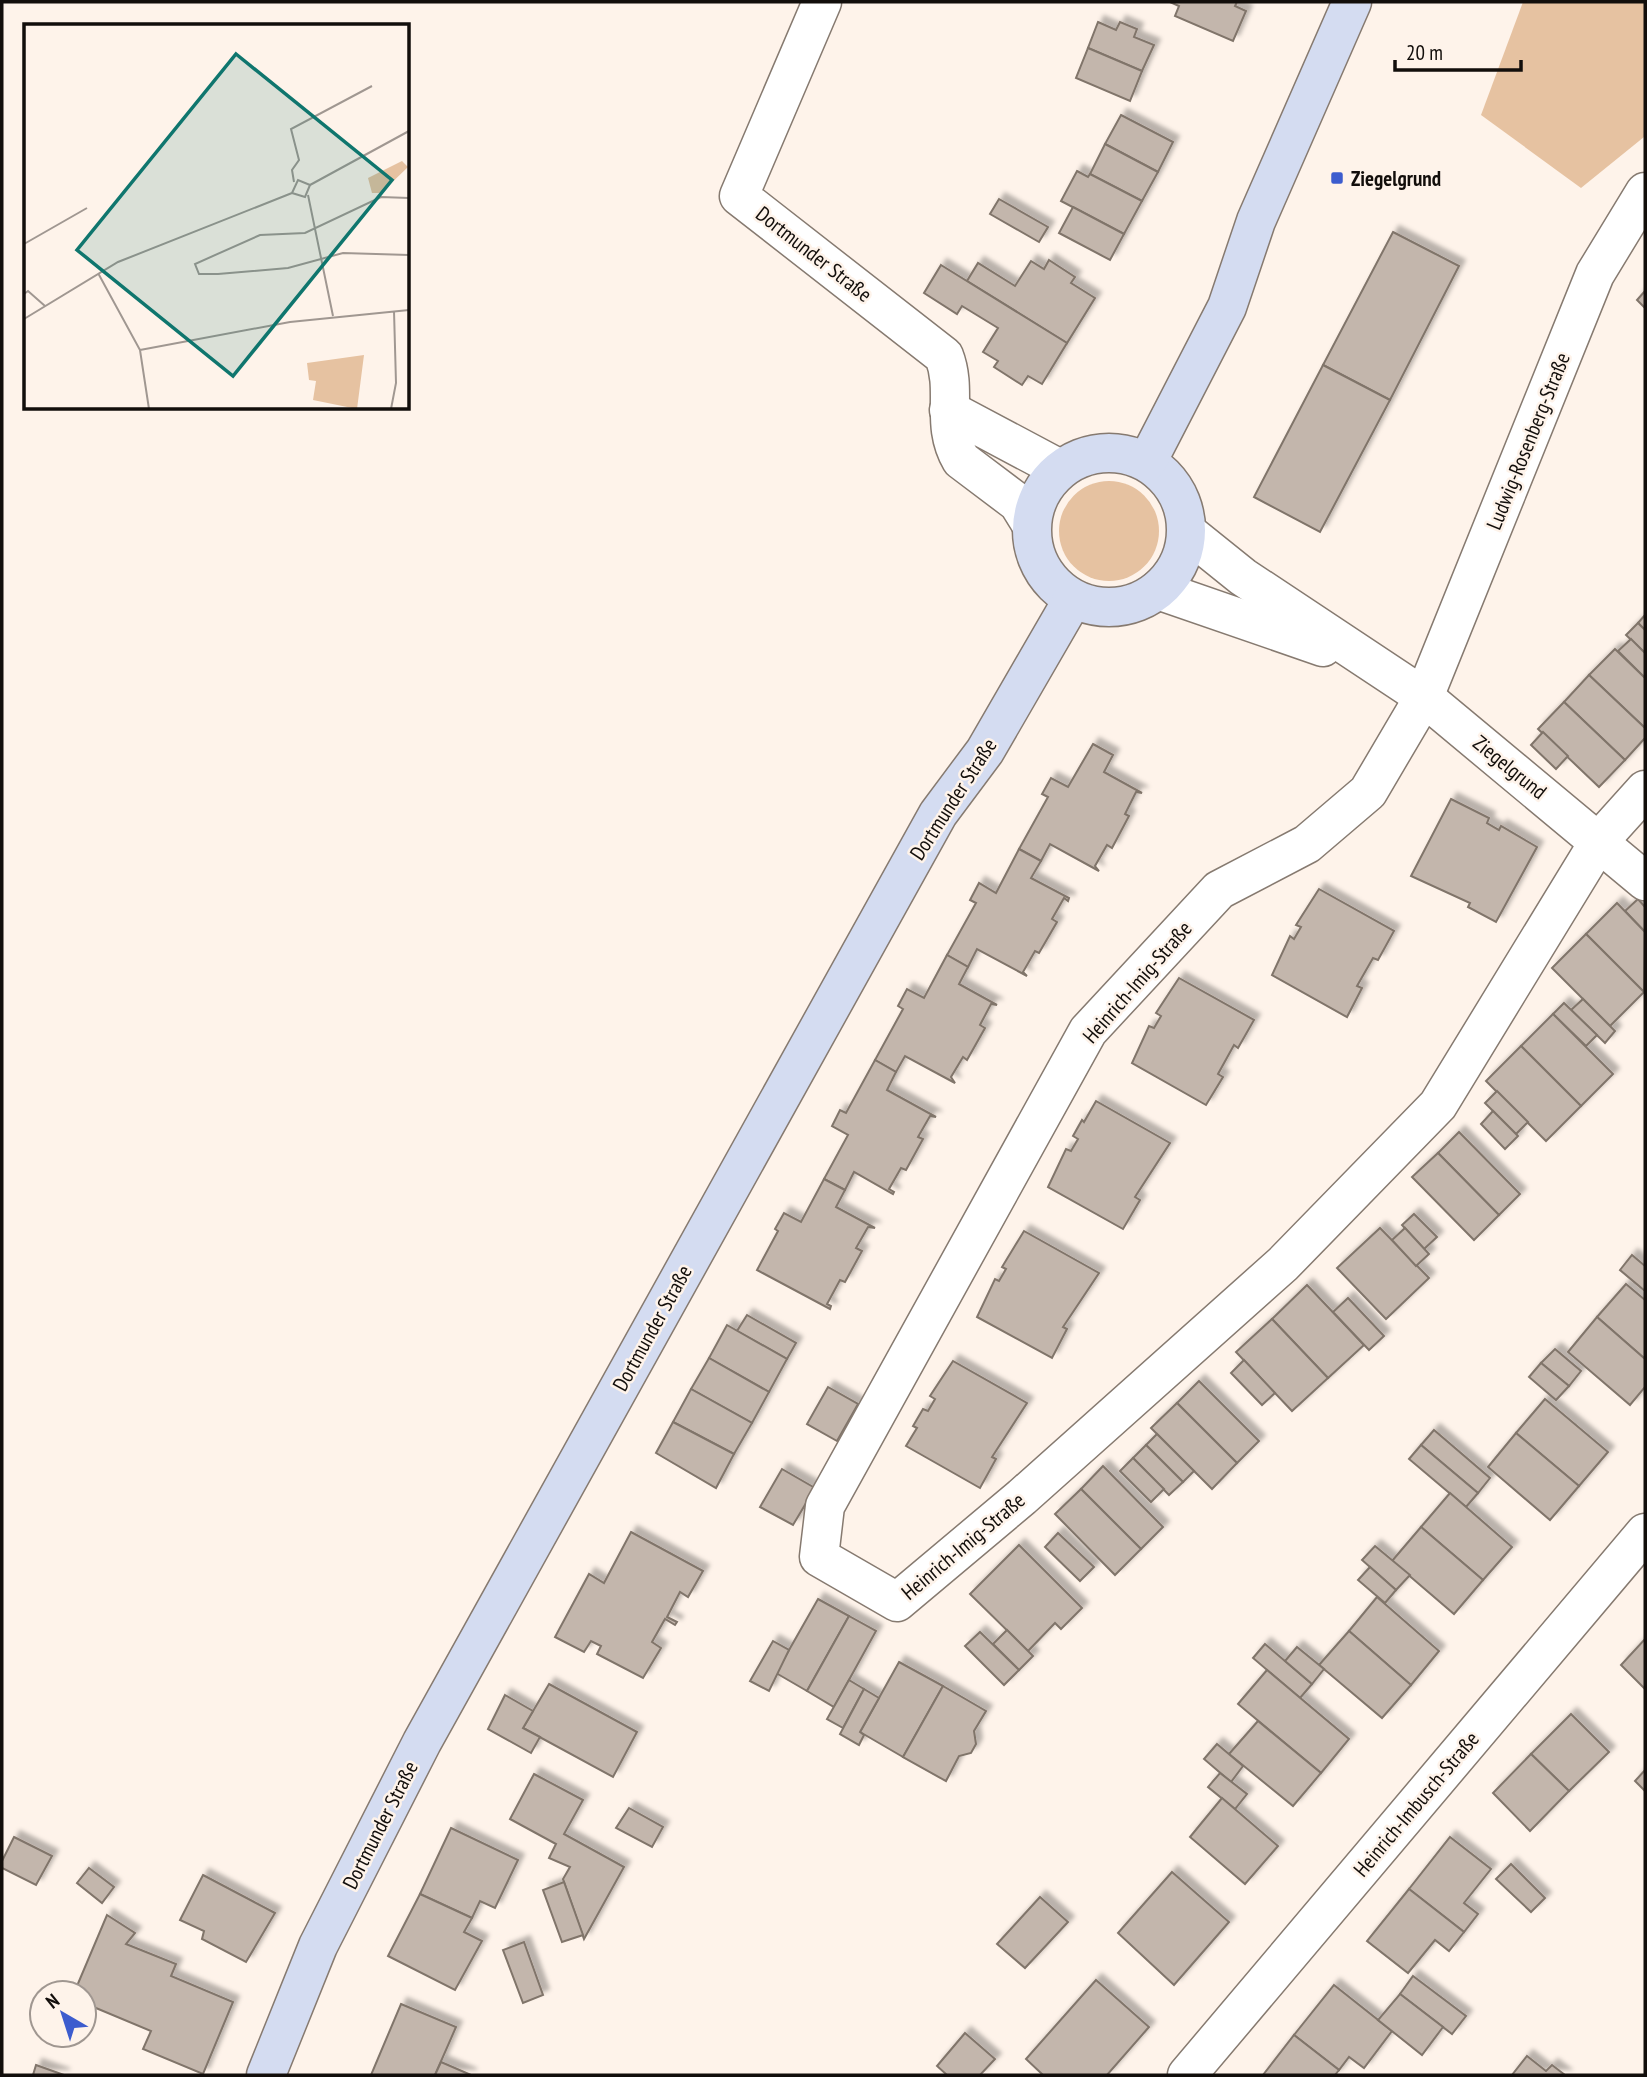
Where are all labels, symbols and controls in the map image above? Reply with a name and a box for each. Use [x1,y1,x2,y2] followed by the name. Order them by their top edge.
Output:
[24,24,410,410] inset map
[1395,28,1521,72] scale bar
[1406,39,1443,66] text: 20 m
[1351,165,1441,192] place label: Ziegelgrund
[1329,170,1345,186] marker: Ziegelgrund
[751,200,877,308] street label: Dortmunder Straße
[1480,348,1576,534] street label: Ludwig-Rosenberg-Straße
[1468,729,1552,805] street label: Ziegelgrund
[904,733,1002,865] street label: Dortmunder Straße
[1077,915,1197,1049] street label: Heinrich-Imig-Straße
[606,1260,698,1396] street label: Dortmunder Straße
[896,1486,1030,1606] street label: Heinrich-Imig-Straße
[1347,1726,1485,1882] street label: Heinrich-Imbusch-Straße
[336,1757,424,1893] street label: Dortmunder Straße
[28,1979,98,2049] north arrow
[41,1988,64,2013] text: N

